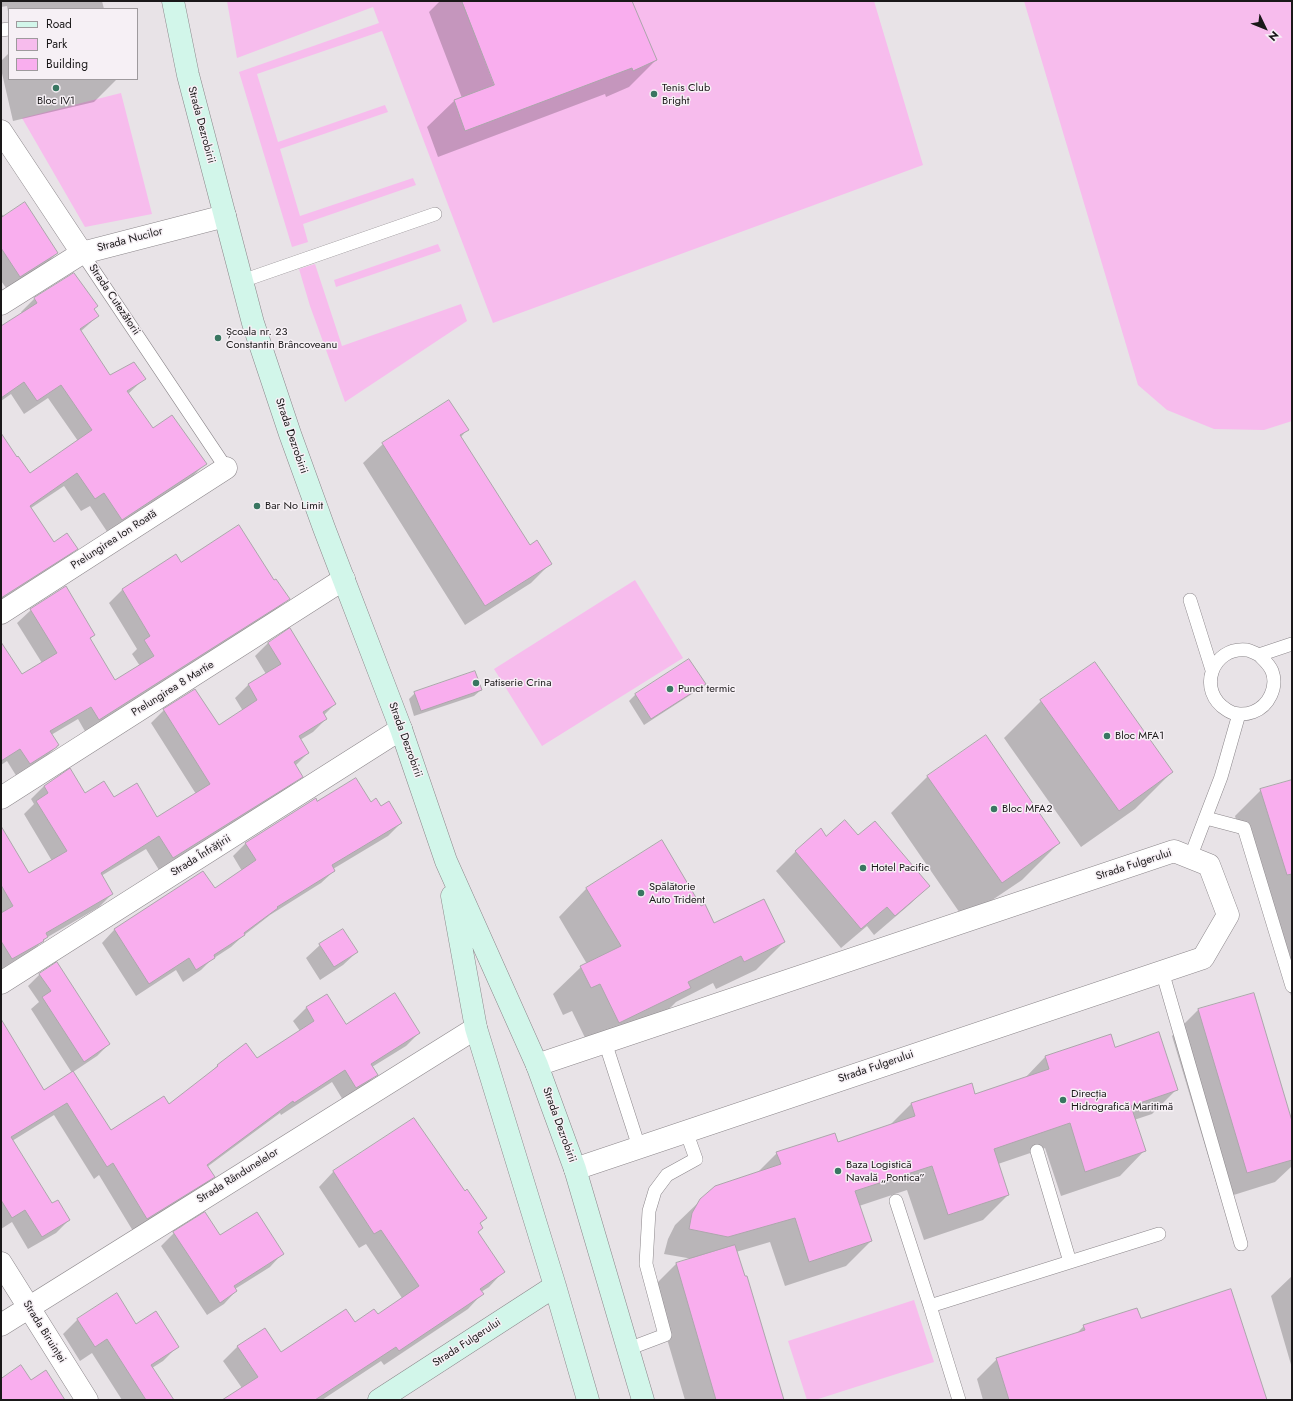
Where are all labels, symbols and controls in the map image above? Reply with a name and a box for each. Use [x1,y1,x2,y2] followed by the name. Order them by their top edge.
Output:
[8,8,138,80] legend
[1245,8,1285,48] north arrow
[46,15,72,33] text: Road
[1265,28,1283,45] text: N
[46,35,67,53] text: Park
[46,55,88,73] text: Building
[662,81,710,107] place label: Tenis Club Bright
[51,83,61,93] marker: Bloc IV1
[184,85,218,165] street label: Strada Dezrobirii
[649,89,659,99] marker: Tenis Club Bright
[37,94,75,108] place label: Bloc IV1
[96,225,164,255] street label: Strada Nucilor
[85,262,143,338] street label: Strada Cutezătorii
[226,325,337,351] place label: Școala nr. 23 Constantin Brâncoveanu
[213,333,223,343] marker: Școala nr. 23 Constantin Brâncoveanu
[272,397,310,475] street label: Strada Dezrobirii
[265,499,323,513] place label: Bar No Limit
[252,501,262,511] marker: Bar No Limit
[69,507,159,573] street label: Prelungirea Ion Roată
[129,658,217,720] street label: Prelungirea 8 Martie
[484,676,551,690] place label: Patiserie Crina
[471,678,481,688] marker: Patiserie Crina
[678,682,735,696] place label: Punct termic
[665,684,675,694] marker: Punct termic
[385,701,425,779] street label: Strada Dezrobirii
[1115,729,1164,743] place label: Bloc MFA1
[1102,731,1112,741] marker: Bloc MFA1
[1002,802,1052,816] place label: Bloc MFA2
[989,804,999,814] marker: Bloc MFA2
[169,832,233,880] street label: Strada Înfrățirii
[1094,847,1174,883] street label: Strada Fulgerului
[871,861,929,875] place label: Hotel Pacific
[858,863,868,873] marker: Hotel Pacific
[649,880,705,906] place label: Spălătorie Auto Trident
[636,888,646,898] marker: Spălătorie Auto Trident
[837,1048,915,1086] street label: Strada Fulgerului
[539,1086,579,1164] street label: Strada Dezrobirii
[1071,1087,1173,1113] place label: Direcția Hidrografică Maritimă
[1058,1095,1068,1105] marker: Direcția Hidrografică Maritimă
[195,1146,281,1206] street label: Strada Rândunelelor
[846,1158,925,1184] place label: Baza Logistică Navală „Pontica”
[833,1166,843,1176] marker: Baza Logistică Navală „Pontica”
[20,1298,68,1366] street label: Strada Biruinței
[430,1316,504,1370] street label: Strada Fulgerului

